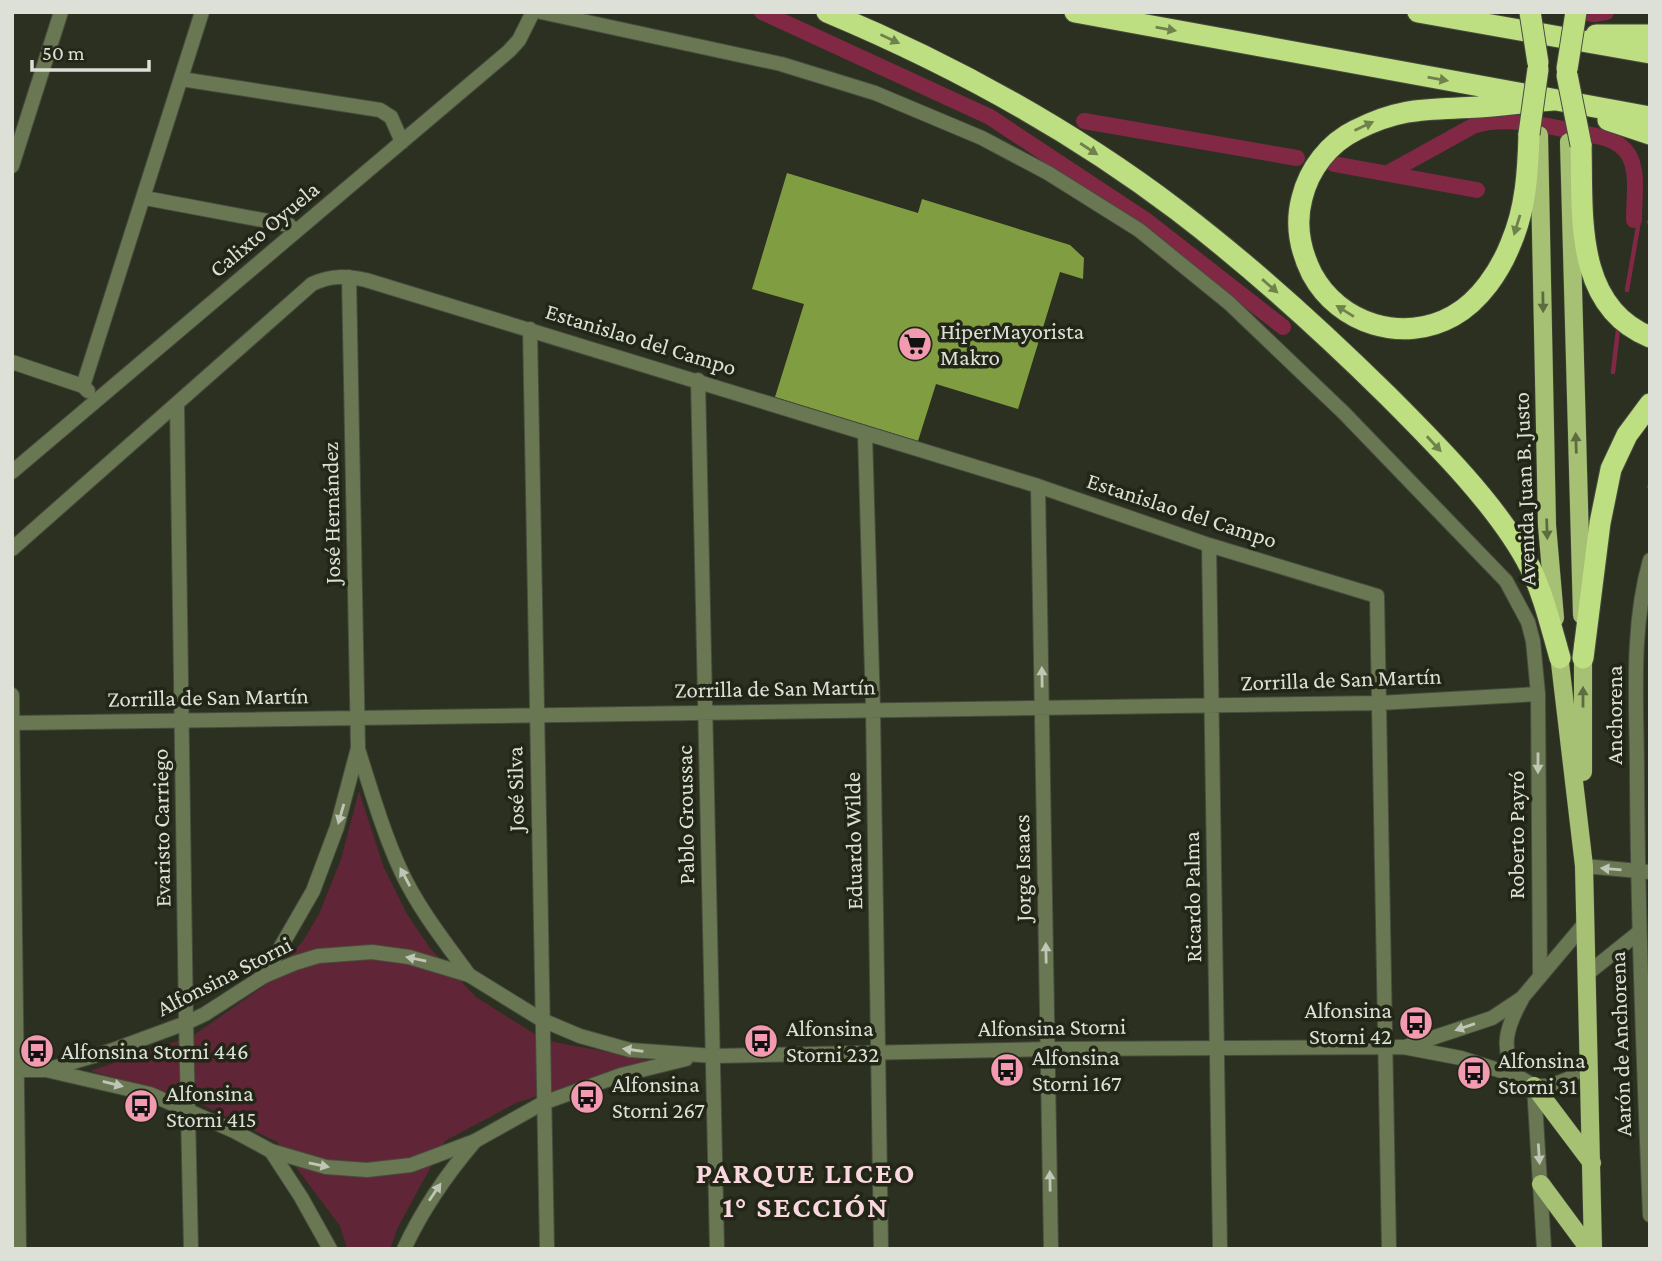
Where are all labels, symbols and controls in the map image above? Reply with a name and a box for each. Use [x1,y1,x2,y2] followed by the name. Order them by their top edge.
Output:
[1155,24,1177,35] one-way arrow
[32,28,149,72] scale bar
[880,34,900,45] one-way arrow
[42,41,85,65] text: 50 m
[1427,73,1449,84] one-way arrow
[1354,120,1374,132] one-way arrow
[1080,142,1099,155] one-way arrow
[204,175,324,282] street label: Calixto Oyuela
[1511,215,1522,236] one-way arrow
[1262,278,1279,293] one-way arrow
[1537,291,1549,313] one-way arrow
[542,298,740,380] street label: Estanislao del Campo
[1336,304,1355,317] one-way arrow
[940,318,1085,370] place label: HiperMayorista Makro
[896,325,934,363] supermarket icon: HiperMayorista Makro
[1508,392,1540,586] street label: Avenida Juan B. Justo
[1570,432,1581,454] one-way arrow
[1426,435,1442,453] one-way arrow
[317,441,345,586] street label: José Hernández
[1084,467,1280,553] street label: Estanislao del Campo
[1541,518,1553,540] one-way arrow
[1240,662,1442,696] street label: Zorrilla de San Martín
[1037,665,1048,687] one-way arrow
[1601,665,1627,765] street label: Anchorena
[674,673,876,703] street label: Zorrilla de San Martín
[107,682,309,712] street label: Zorrilla de San Martín
[1577,685,1589,707] one-way arrow
[671,745,699,885] street label: Pablo Groussac
[501,746,529,834] street label: José Silva
[147,749,175,907] street label: Evaristo Carriego
[1532,752,1544,774] one-way arrow
[1503,771,1529,899] street label: Roberto Payró
[839,772,867,910] street label: Eduardo Wilde
[335,803,346,825] one-way arrow
[1008,814,1036,924] street label: Jorge Isaacs
[1178,831,1206,963] street label: Ricardo Palma
[1600,863,1622,874] one-way arrow
[399,867,410,887] one-way arrow
[152,931,296,1021] street label: Alfonsina Storni
[1040,942,1052,964] one-way arrow
[1604,951,1636,1137] street label: Aarón de Anchorena
[404,953,426,964] one-way arrow
[1304,997,1392,1049] place label: Alfonsina Storni 42
[1397,1004,1435,1042] bus stop icon: Alfonsina Storni 42
[978,1013,1126,1041] street label: Alfonsina Storni
[786,1015,879,1067] place label: Alfonsina Storni 232
[742,1022,780,1060] bus stop icon: Alfonsina Storni 232
[1454,1022,1475,1033] one-way arrow
[18,1032,56,1070] bus stop icon: Alfonsina Storni 446
[61,1038,249,1064] place label: Alfonsina Storni 446
[622,1044,644,1055] one-way arrow
[1032,1044,1122,1096] place label: Alfonsina Storni 167
[1498,1047,1586,1099] place label: Alfonsina Storni 31
[988,1051,1026,1089] bus stop icon: Alfonsina Storni 167
[1455,1054,1493,1092] bus stop icon: Alfonsina Storni 31
[612,1071,705,1123] place label: Alfonsina Storni 267
[568,1078,606,1116] bus stop icon: Alfonsina Storni 267
[102,1079,124,1090] one-way arrow
[166,1080,257,1132] place label: Alfonsina Storni 415
[122,1087,160,1125] bus stop icon: Alfonsina Storni 415
[1534,1143,1545,1165] one-way arrow
[695,1156,917,1223] district label: PARQUE LICEO 1° SECCIÓN
[308,1159,330,1170] one-way arrow
[1044,1169,1056,1191] one-way arrow
[428,1183,442,1201] one-way arrow

